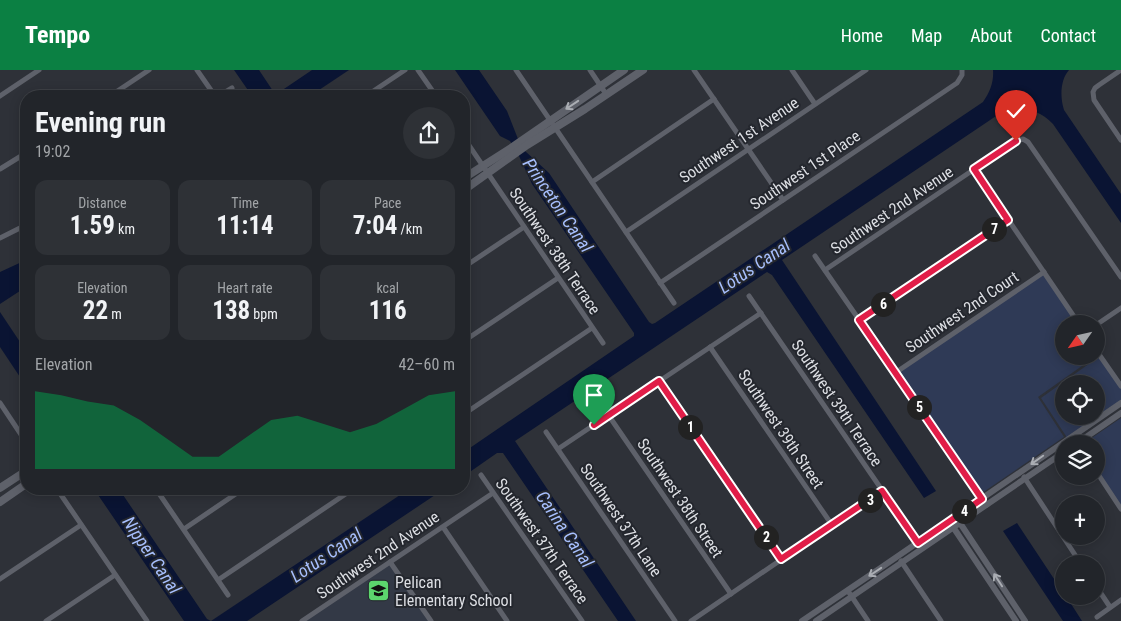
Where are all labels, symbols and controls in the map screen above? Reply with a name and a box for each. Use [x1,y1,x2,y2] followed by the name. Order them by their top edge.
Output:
[25,21,90,49] text: Tempo
[841,25,883,46] text: Home
[911,25,942,46] text: Map
[970,25,1012,46] text: About
[1040,25,1096,46] text: Contact
[995,90,1037,141] pin
[676,93,802,187] street label: Southwest 1st Avenue
[1002,97,1030,125] icon: check
[566,100,580,110] one-way arrow
[35,106,166,139] text: Evening run
[403,107,455,159] button: share
[746,126,864,214] street label: Southwest 1st Place
[35,142,70,161] text: 19:02
[519,154,598,257] water label: Princeton Canal
[827,162,957,258] street label: Southwest 2nd Avenue
[506,184,604,318] street label: Southwest 38th Terrace
[78,195,126,211] text: Distance
[231,195,259,211] text: Time
[374,195,401,211] text: Pace
[70,211,115,240] text: 1.59
[216,211,274,240] text: 11:14
[353,211,397,240] text: 7:04
[982,216,1006,242] pin: 7
[115,221,135,237] text: km
[397,221,423,237] text: /km
[991,221,998,237] text: 7
[714,234,795,298] water label: Lotus Canal
[902,267,1022,357] street label: Southwest 2nd Court
[77,280,128,296] text: Elevation
[217,280,273,296] text: Heart rate
[376,280,399,296] text: kcal
[870,292,896,316] pin: 6
[83,296,108,325] text: 22
[212,296,250,325] text: 138
[369,296,407,325] text: 116
[880,296,887,312] text: 6
[108,306,122,322] text: m
[250,306,278,322] text: bpm
[1055,315,1105,365] north arrow
[1055,315,1105,605] map controls
[788,336,886,470] street label: Southwest 39th Terrace
[35,355,93,374] text: Elevation
[399,355,455,374] text: 42–60 m
[734,366,828,492] street label: Southwest 39th Street
[573,374,615,425] pin
[1055,375,1105,425] button: locate
[580,381,608,409] icon: arrive
[906,394,932,420] pin: 5
[916,399,923,415] text: 5
[678,414,702,440] pin: 1
[687,419,694,435] text: 1
[633,435,727,561] street label: Southwest 38th Street
[1055,435,1105,485] button: layers
[1031,456,1045,466] one-way arrow
[576,460,666,580] street label: Southwest 37th Lane
[492,475,592,607] street label: Southwest 37th Terrace
[532,487,599,572] water label: Carina Canal
[858,488,882,512] pin: 3
[867,492,874,508] text: 3
[1055,495,1105,545] button: +
[952,498,976,524] pin: 4
[961,503,968,519] text: 4
[313,507,443,603] street label: Southwest 2nd Avenue
[118,512,186,598] water label: Nipper Canal
[286,523,367,587] water label: Lotus Canal
[754,524,778,550] pin: 2
[763,529,770,545] text: 2
[1055,555,1105,605] button: −
[868,568,882,578] one-way arrow
[395,573,512,610] place label: Pelican Elementary School
[993,574,1003,588] one-way arrow
[367,579,391,603] school or university icon: Pelican Elementary School

